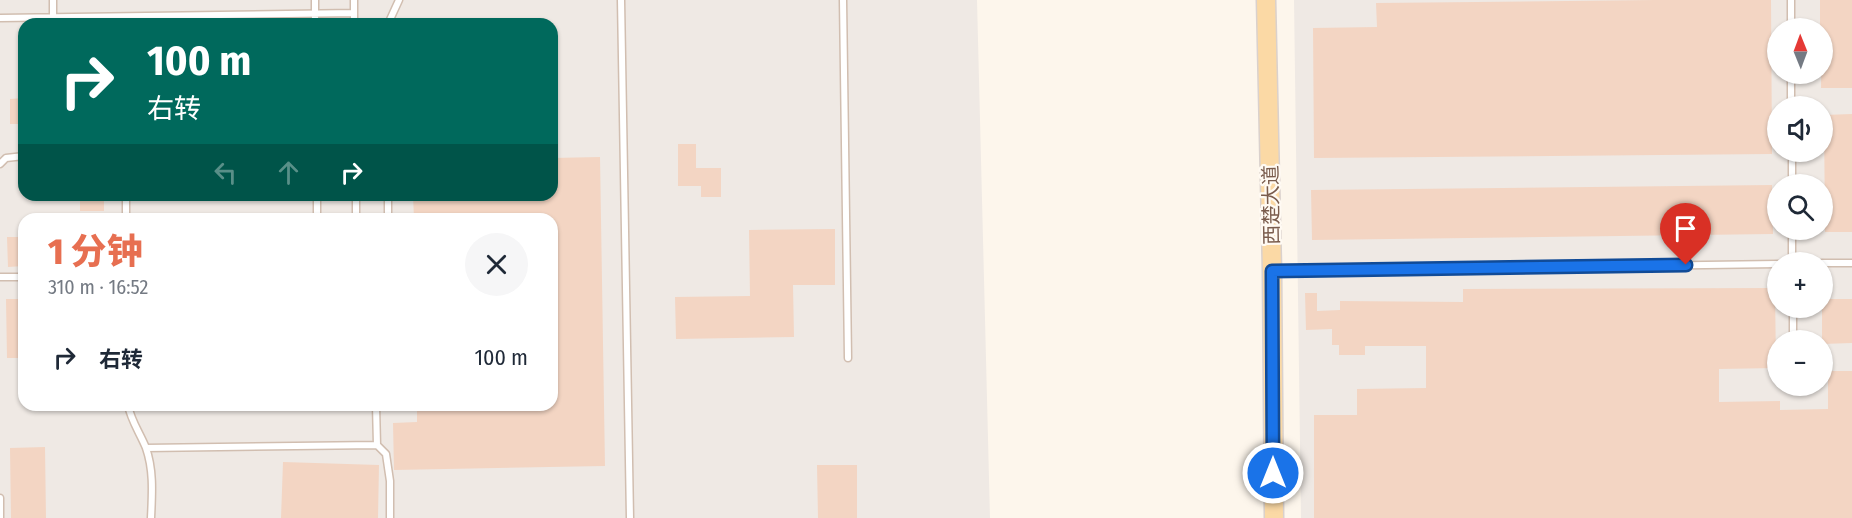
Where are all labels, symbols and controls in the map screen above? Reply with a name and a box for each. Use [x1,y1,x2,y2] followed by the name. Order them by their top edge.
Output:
[1767,18,1833,84] north arrow
[1767,18,1833,396] map controls
[147,36,251,86] text: 100 m
[48,42,126,120] icon: right
[147,93,201,125] text: 右转
[1767,96,1833,162] button: sound
[209,156,242,189] icon: left
[272,156,305,189] icon: ahead
[335,156,368,189] icon: right
[1258,165,1284,245] street label: 西楚大道
[1767,174,1833,240] button: search
[1660,203,1711,265] pin
[1669,212,1702,245] icon: arrive
[48,230,143,274] text: 1 分钟
[465,233,528,296] button: close
[1767,252,1833,318] button: +
[48,275,148,299] text: 310 m · 16:52
[1767,330,1833,396] button: −
[48,341,81,374] icon: right
[474,344,528,371] text: 100 m
[99,346,143,373] text: 右转
[1241,441,1305,505] position arrow

